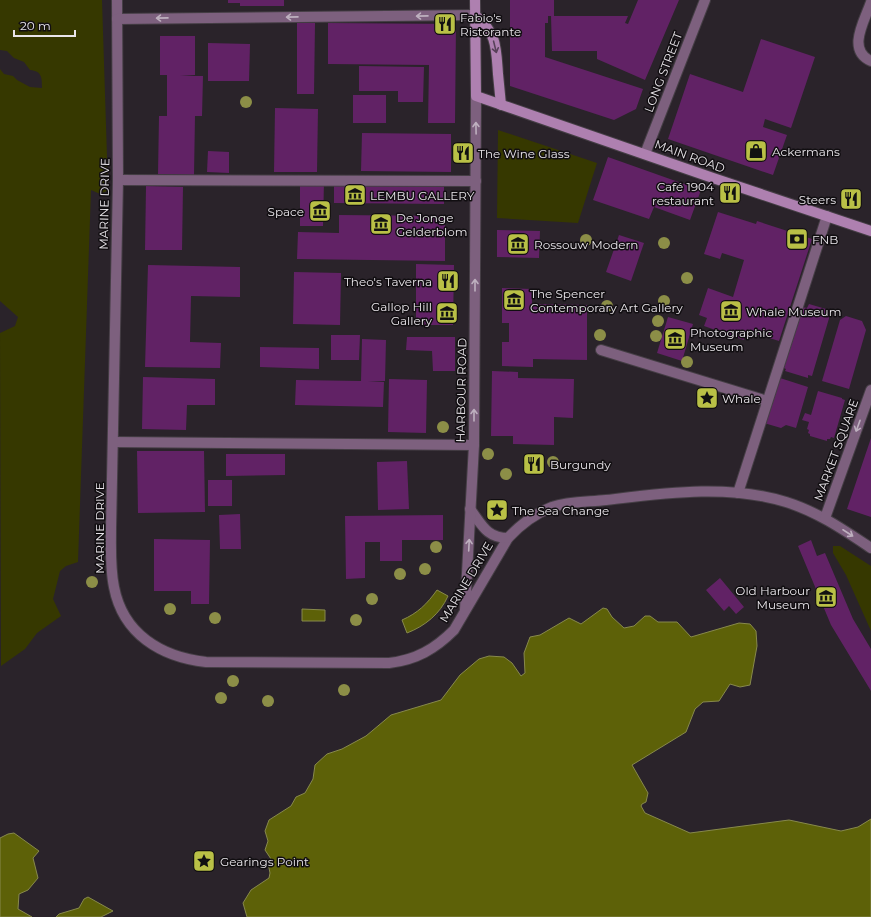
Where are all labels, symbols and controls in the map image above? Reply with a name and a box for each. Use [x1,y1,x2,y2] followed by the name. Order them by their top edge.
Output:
[460,10,521,39] place label: Fabio's Ristorante
[432,11,458,37] restaurant icon: Fabio's Ristorante
[14,12,75,38] scale bar
[416,12,429,20] one-way arrow
[286,13,299,21] one-way arrow
[156,14,169,22] one-way arrow
[20,18,51,33] text: 20 m
[641,30,685,114] street label: LONG STREET
[492,40,500,53] one-way arrow
[472,122,480,135] one-way arrow
[653,136,727,176] street label: MAIN ROAD
[743,138,769,164] shop icon: Ackermans
[450,140,476,166] restaurant icon: The Wine Glass
[772,144,840,159] place label: Ackermans
[478,146,570,161] place label: The Wine Glass
[96,158,112,250] street label: MARINE DRIVE
[652,179,714,208] place label: Café 1904 restaurant
[717,180,743,206] restaurant icon: Café 1904 restaurant
[342,182,368,208] museum icon: LEMBU GALLERY
[838,186,864,212] restaurant icon: Steers
[370,188,475,203] place label: LEMBU GALLERY
[799,192,836,207] place label: Steers
[307,198,333,224] museum icon: Space
[268,204,304,219] place label: Space
[396,210,467,239] place label: De Jonge Gelderblom
[368,211,394,237] museum icon: De Jonge Gelderblom
[784,226,810,252] bank icon: FNB
[505,231,531,257] museum icon: Rossouw Modern
[812,232,838,247] place label: FNB
[534,237,638,252] place label: Rossouw Modern
[435,268,461,294] restaurant icon: Theo's Taverna
[344,274,432,289] place label: Theo's Taverna
[471,279,479,292] one-way arrow
[530,286,683,315] place label: The Spencer Contemporary Art Gallery
[501,287,527,313] museum icon: The Spencer Contemporary Art Gallery
[718,298,744,324] museum icon: Whale Museum
[371,299,432,328] place label: Gallop Hill Gallery
[434,300,460,326] museum icon: Gallop Hill Gallery
[746,304,841,319] place label: Whale Museum
[690,325,773,354] place label: Photographic Museum
[662,326,688,352] museum icon: Photographic Museum
[453,337,469,442] street label: HARBOUR ROAD
[694,385,720,411] place icon: Whale
[722,391,761,406] place label: Whale
[811,397,861,503] street label: MARKET SQUARE
[470,409,478,422] one-way arrow
[854,420,861,433] one-way arrow
[521,451,547,477] restaurant icon: Burgundy
[550,457,611,472] place label: Burgundy
[92,482,107,574] street label: MARINE DRIVE
[484,497,510,523] place icon: The Sea Change
[512,503,609,518] place label: The Sea Change
[842,529,853,537] one-way arrow
[436,539,496,625] street label: MARINE DRIVE
[465,539,473,552] one-way arrow
[735,583,810,612] place label: Old Harbour Museum
[813,584,839,610] museum icon: Old Harbour Museum
[191,848,217,874] place icon: Gearings Point
[220,854,309,869] place label: Gearings Point

